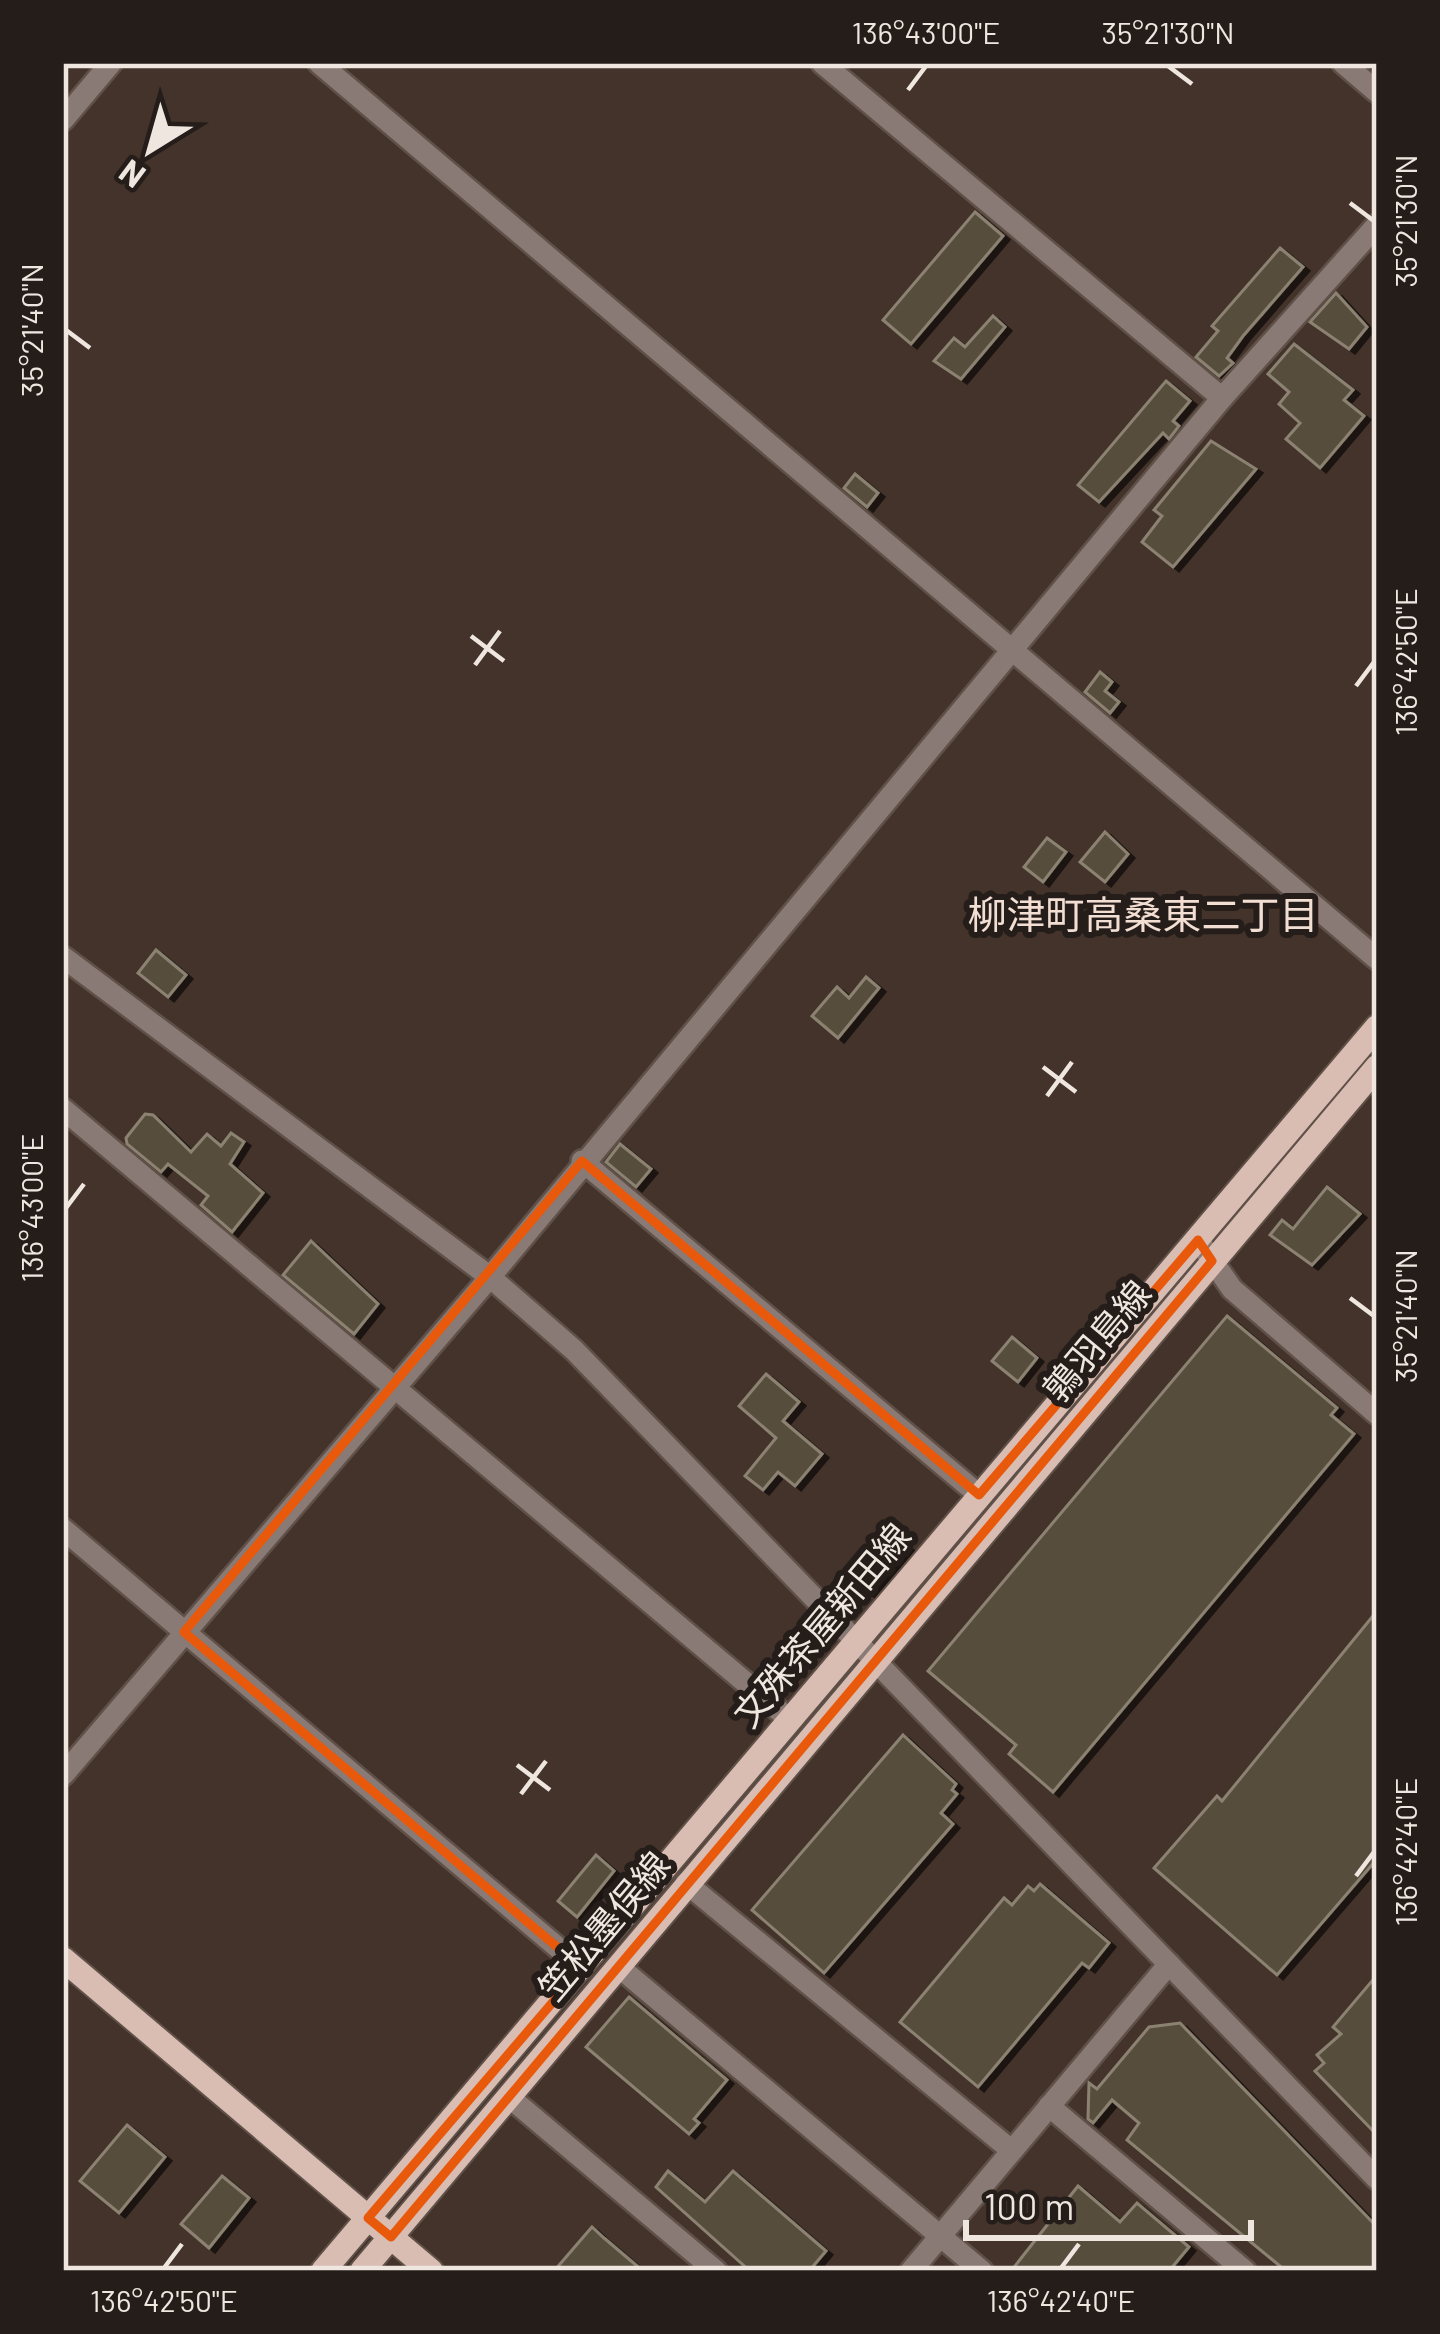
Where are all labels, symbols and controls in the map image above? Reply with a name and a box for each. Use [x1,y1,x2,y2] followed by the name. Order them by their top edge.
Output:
[852,14,1000,50] text: 136°43'00"E
[1102,14,1235,50] text: 35°21'30"N
[90,90,210,210] north arrow
[111,152,152,197] text: N
[1387,155,1423,288] text: 35°21'30"N
[13,263,49,397] text: 35°21'40"N
[1387,588,1423,736] text: 136°42'50"E
[967,890,1319,937] district label: 柳津町高桑東二丁目
[13,1134,49,1282] text: 136°43'00"E
[1387,1249,1423,1383] text: 35°21'40"N
[1033,1271,1159,1409] street label: 鶉羽島線
[723,1514,918,1734] street label: 文殊茶屋新田線
[1387,1778,1423,1926] text: 136°42'40"E
[529,1842,677,2008] street label: 笠松墨俣線
[966,2166,1251,2240] scale bar
[984,2184,1074,2227] text: 100 m
[90,2282,238,2318] text: 136°42'50"E
[987,2282,1135,2318] text: 136°42'40"E

